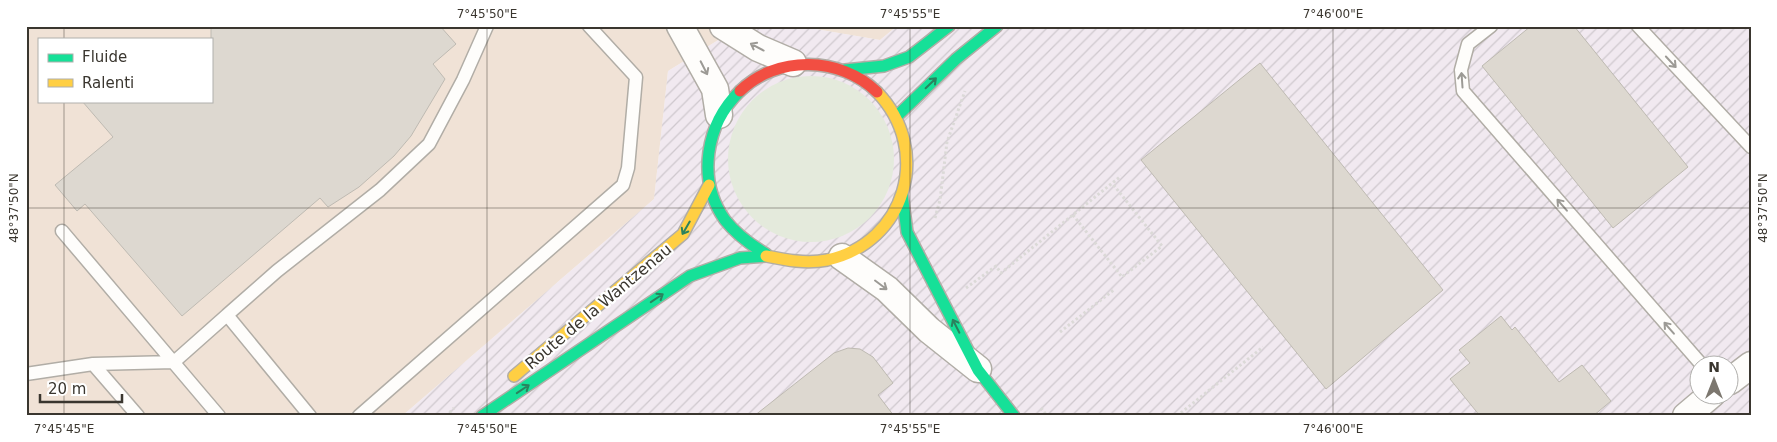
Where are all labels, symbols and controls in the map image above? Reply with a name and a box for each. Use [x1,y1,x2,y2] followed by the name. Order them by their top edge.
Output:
[457,7,517,21] text: 7°45'50"E
[880,7,940,21] text: 7°45'55"E
[1303,7,1363,21] text: 7°46'00"E
[38,38,212,102] legend
[749,42,764,52] one-way arrow
[82,48,127,66] text: Fluide
[1665,55,1677,68] one-way arrow
[699,61,709,76] one-way arrow
[1457,72,1467,88] one-way arrow
[82,74,134,92] text: Ralenti
[925,77,938,89] one-way arrow
[7,173,21,243] text: 48°37'50"N
[1756,173,1770,243] text: 48°37'50"N
[1556,199,1568,212] one-way arrow
[681,220,691,234] one-way arrow
[521,240,675,373] street label: Route de la Wantzenau
[874,280,888,290] one-way arrow
[650,293,664,303] one-way arrow
[951,319,960,334] one-way arrow
[1663,321,1675,334] one-way arrow
[1690,354,1740,404] north arrow
[1708,359,1720,375] text: N
[40,372,122,404] scale bar
[48,380,86,398] text: 20 m
[515,383,529,393] one-way arrow
[34,422,94,436] text: 7°45'45"E
[457,422,517,436] text: 7°45'50"E
[880,422,940,436] text: 7°45'55"E
[1303,422,1363,436] text: 7°46'00"E

